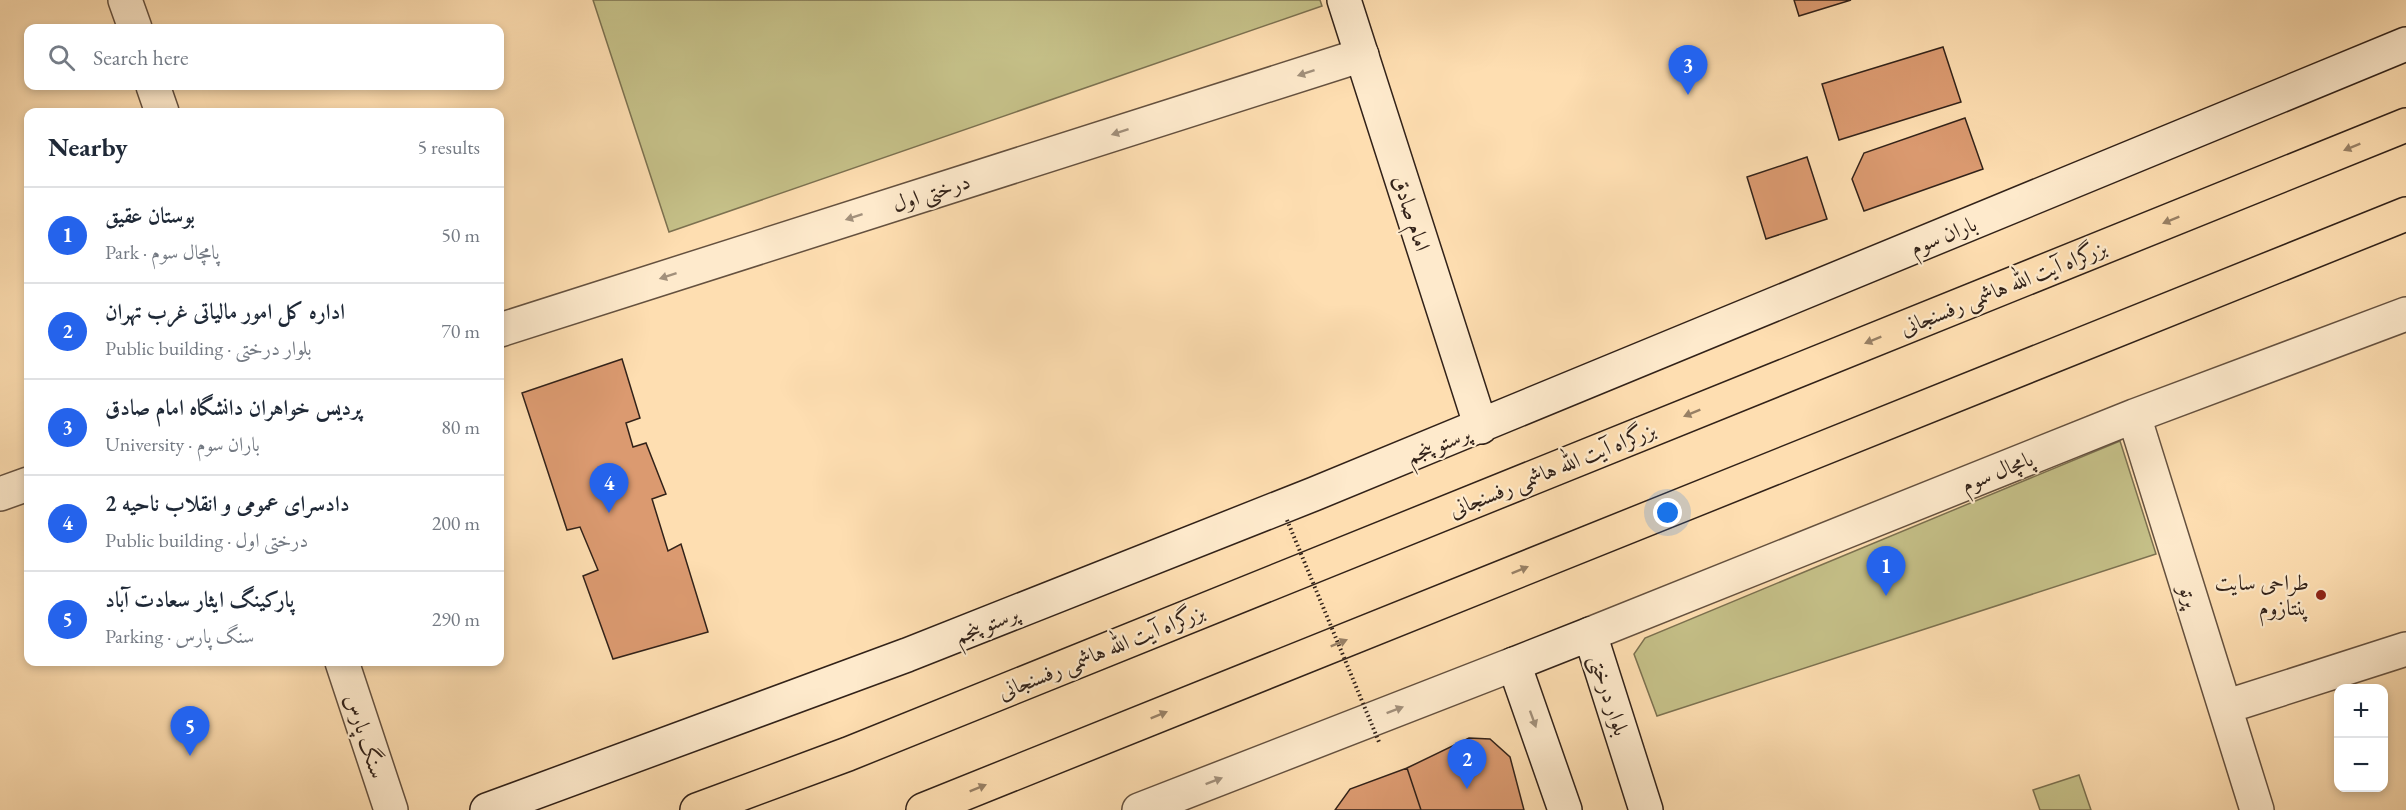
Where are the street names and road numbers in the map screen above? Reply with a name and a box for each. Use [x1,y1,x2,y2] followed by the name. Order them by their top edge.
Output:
[888,166,974,220] street label: درختی اول
[1381,172,1437,256] street label: امام صادق
[1905,209,1983,267] street label: باران سوم
[1894,230,2111,343] street label: بزرگراه آیت الله هاشمی رفسنجانی
[1443,412,1660,525] street label: بزرگراه آیت الله هاشمی رفسنجانی
[1402,418,1479,476] street label: پرستو پنجم
[1957,443,2041,504] street label: پامچال سوم
[2172,579,2207,613] street label: پرتو
[992,594,1209,707] street label: بزرگراه آیت الله هاشمی رفسنجانی
[950,598,1027,656] street label: پرستو پنجم
[1582,651,1636,740] street label: بلوار درختی
[336,690,393,783] street label: سنگ پارس

